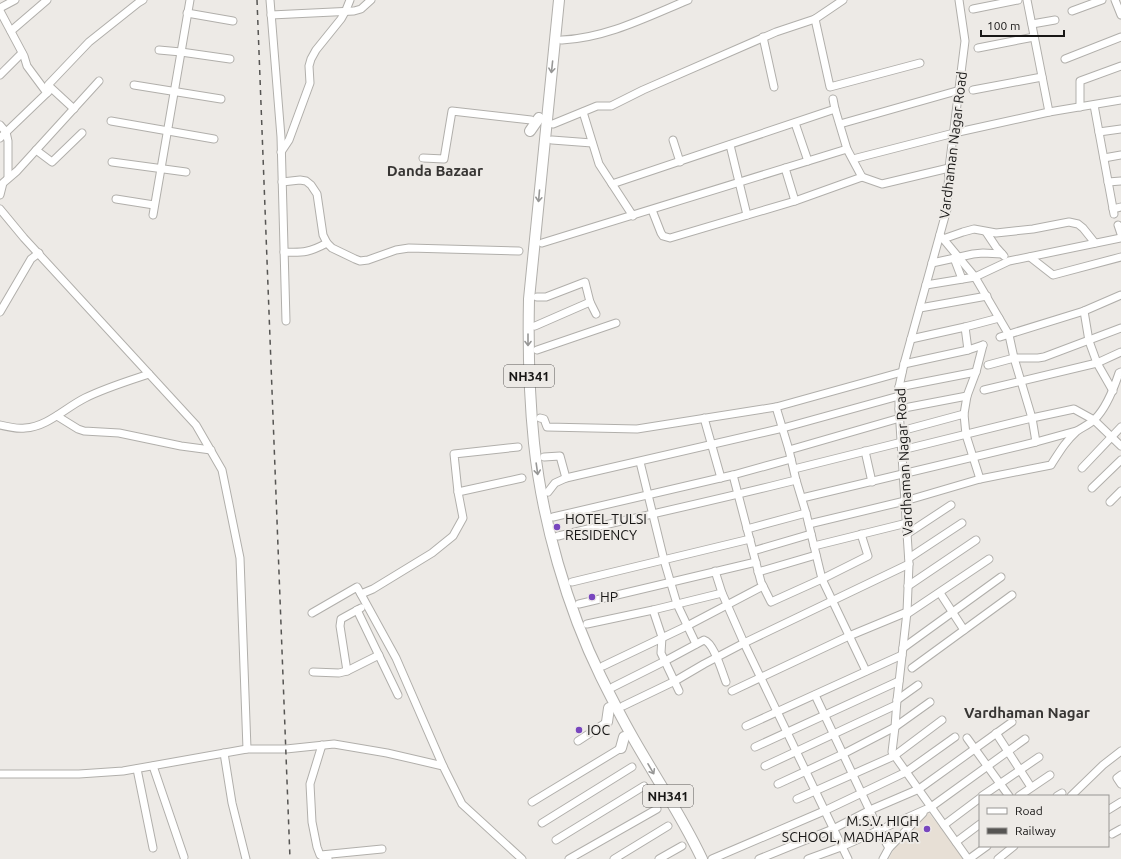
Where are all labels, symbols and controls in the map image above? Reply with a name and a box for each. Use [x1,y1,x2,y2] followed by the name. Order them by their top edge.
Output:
[981,12,1064,38] scale bar
[987,19,1020,32] text: 100 m
[548,60,555,73] one-way arrow
[936,70,970,220] street label: Vardhaman Nagar Road
[387,162,484,179] district label: Danda Bazaar
[535,189,543,202] one-way arrow
[524,333,532,346] one-way arrow
[504,365,554,387] road number: NH341
[892,388,916,536] street label: Vardhaman Nagar Road
[533,462,541,475] one-way arrow
[565,511,647,543] place label: HOTEL TULSI RESIDENCY
[552,522,562,532] marker: HOTEL TULSI RESIDENCY
[600,589,618,605] place label: HP
[587,592,597,602] marker: HP
[964,704,1091,721] district label: Vardhaman Nagar
[587,722,610,738] place label: IOC
[574,725,584,735] marker: IOC
[648,763,656,775] one-way arrow
[643,785,693,807] road number: NH341
[979,795,1109,847] legend
[1015,804,1043,817] text: Road
[782,813,919,845] place label: M.S.V. HIGH SCHOOL, MADHAPAR
[922,824,932,834] marker: M.S.V. HIGH SCHOOL, MADHAPAR
[1015,824,1056,837] text: Railway

